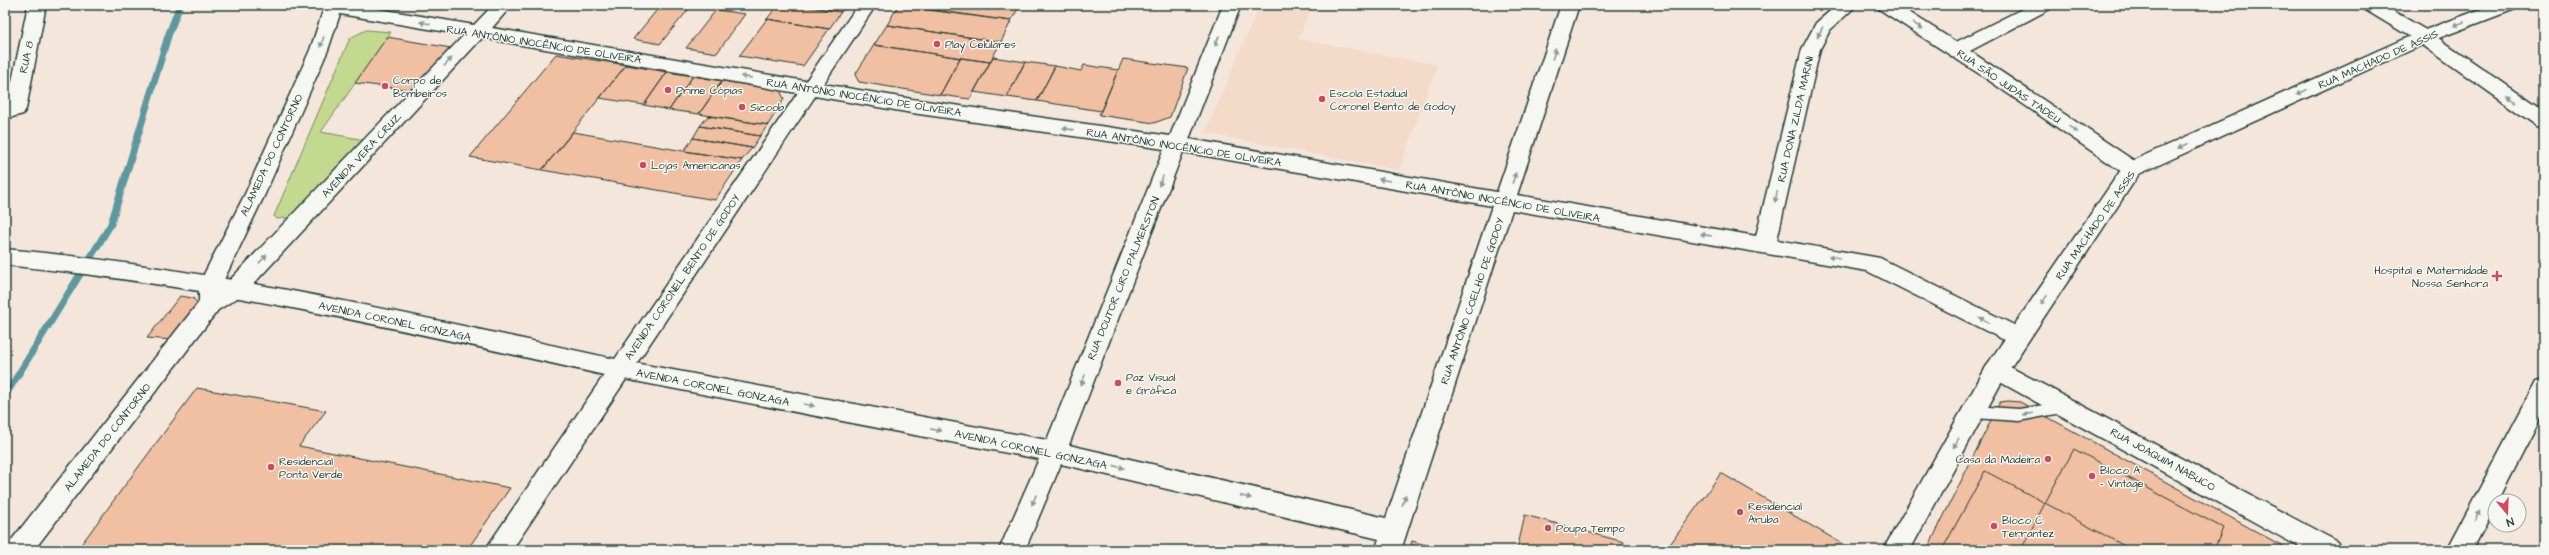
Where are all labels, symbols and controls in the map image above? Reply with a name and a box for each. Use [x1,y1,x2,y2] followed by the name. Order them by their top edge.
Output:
[418,20,431,26] one-way arrow
[2453,21,2465,27] one-way arrow
[445,22,642,67] street label: RUA ANTÔNIO INOCÊNCIO DE OLIVEIRA
[1913,22,1923,30] one-way arrow
[1817,26,1824,38] one-way arrow
[2316,26,2441,93] street label: RUA MACHADO DE ASSIS
[318,36,324,48] one-way arrow
[1214,36,1220,47] one-way arrow
[945,37,1016,53] place label: Play Celulares
[932,39,942,49] marker: Play Celulares
[16,40,37,75] street label: RUA 8
[1954,46,2064,127] street label: RUA SÃO JUDAS TADEU
[1551,48,1557,60] one-way arrow
[1774,54,1817,184] street label: RUA DONA ZILDA MARINI
[444,57,453,67] one-way arrow
[393,73,448,101] place label: Corpo de Bombeiros
[740,74,752,80] one-way arrow
[765,75,962,120] street label: RUA ANTÔNIO INOCÊNCIO DE OLIVEIRA
[380,81,390,91] marker: Corpo de Bombeiros
[676,83,743,98] place label: Prime Cópias
[663,85,673,95] marker: Prime Cópias
[1330,86,1456,115] place label: Escola Estadual Coronel Bento de Godoy
[2295,90,2307,96] one-way arrow
[237,91,307,219] street label: ALAMEDA DO CONTORNO
[1317,94,1327,104] marker: Escola Estadual Coronel Bento de Godoy
[2507,95,2517,103] one-way arrow
[750,100,784,115] place label: Sicoob
[737,102,747,112] marker: Sicoob
[318,109,405,201] street label: AVENIDA VERA CRUZ
[1085,125,1282,170] street label: RUA ANTÔNIO INOCÊNCIO DE OLIVEIRA
[2068,125,2078,133] one-way arrow
[1062,126,1074,132] one-way arrow
[2177,143,2189,149] one-way arrow
[651,158,741,173] place label: Lojas Americanas
[638,160,648,170] marker: Lojas Americanas
[2052,168,2139,283] street label: RUA MACHADO DE ASSIS
[1511,171,1517,183] one-way arrow
[1158,175,1164,187] one-way arrow
[1378,177,1390,183] one-way arrow
[1405,177,1601,226] street label: RUA ANTÔNIO INOCÊNCIO DE OLIVEIRA
[621,191,744,363] street label: AVENIDA CORONEL BENTO DE GODOY
[1773,191,1779,204] one-way arrow
[1084,194,1163,362] street label: RUA DOUTOR CIRO PALMERSTON
[1437,216,1508,386] street label: RUA ANTÔNIO COELHO DE GODOY
[1699,232,1712,238] one-way arrow
[258,254,268,264] one-way arrow
[1828,254,1840,260] one-way arrow
[2374,263,2488,291] place label: Hospital e Maternidade Nossa Senhora
[2491,270,2503,282] marker: Hospital e Maternidade Nossa Senhora
[2040,295,2048,305] one-way arrow
[317,298,473,345] street label: AVENIDA CORONEL GONZAGA
[1978,317,1989,323] one-way arrow
[635,365,791,410] street label: AVENIDA CORONEL GONZAGA
[1126,370,1177,398] place label: Paz Visual e Gráfica
[1079,374,1085,386] one-way arrow
[1113,378,1123,388] marker: Paz Visual e Gráfica
[60,380,155,494] street label: ALAMEDA DO CONTORNO
[803,402,815,408] one-way arrow
[2022,411,2034,417] one-way arrow
[2108,424,2219,495] street label: RUA JOAQUIM NABUCO
[953,426,1109,473] street label: AVENIDA CORONEL GONZAGA
[930,427,943,433] one-way arrow
[1952,437,1959,449] one-way arrow
[1956,452,2040,467] place label: Casa da Madeira
[279,454,343,482] place label: Residencial Ponta Verde
[2043,454,2053,464] marker: Casa da Madeira
[266,462,276,472] marker: Residencial Ponta Verde
[2100,463,2144,492] place label: Bloco A - Vintage
[1113,465,1126,471] one-way arrow
[2087,471,2097,481] marker: Bloco A - Vintage
[1401,493,1407,505] one-way arrow
[2487,493,2527,533] north arrow
[1030,494,1037,506] one-way arrow
[1240,494,1252,500] one-way arrow
[1748,499,1802,527] place label: Residencial Aruba
[1735,507,1745,517] marker: Residencial Aruba
[2475,510,2481,521] one-way arrow
[2002,513,2054,541] place label: Bloco C Terrantez
[2504,514,2516,530] text: N
[1556,521,1625,536] place label: Poupa Tempo
[1989,521,1999,531] marker: Bloco C Terrantez
[1543,523,1553,533] marker: Poupa Tempo

